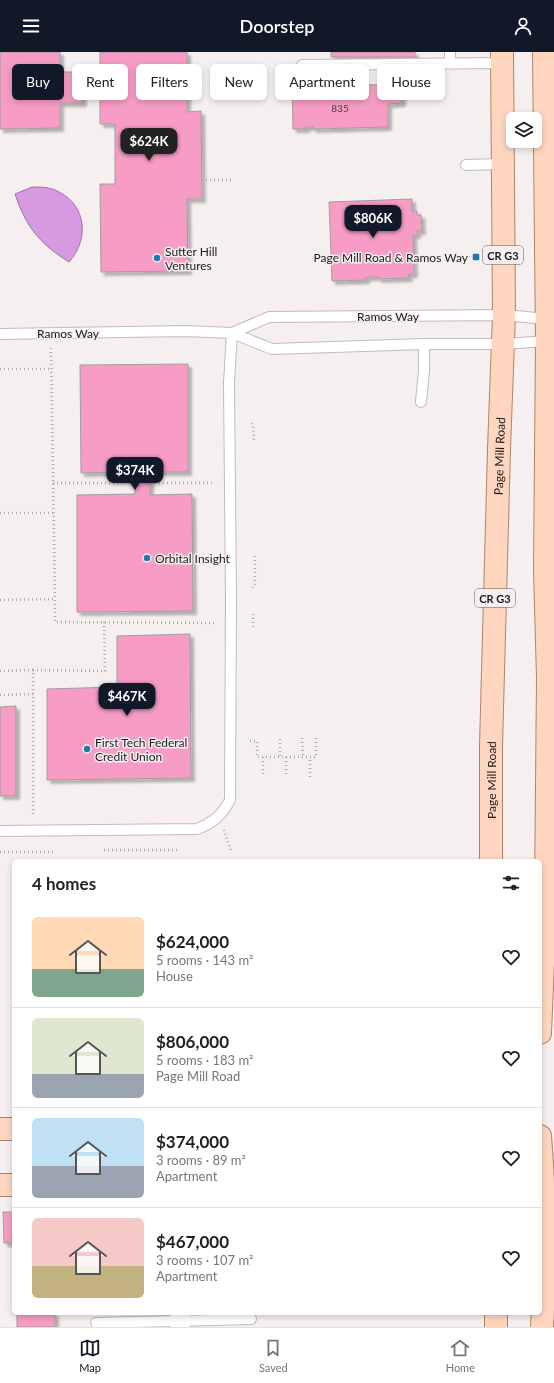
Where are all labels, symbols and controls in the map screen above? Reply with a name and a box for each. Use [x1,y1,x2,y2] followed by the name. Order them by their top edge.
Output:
[20,15,42,37] icon: menu
[240,15,314,37] text: Doorstep
[512,15,534,37] icon: person
[12,64,64,100] chip: Buy
[72,64,128,100] chip: Rent
[136,64,202,100] chip: Filters
[210,64,267,100] chip: New
[275,64,369,100] chip: Apartment
[377,64,445,100] chip: House
[331,102,349,114] house number: 835
[506,112,542,148] map controls
[506,112,542,148] button: layers
[121,128,177,162] pin: $624K
[129,133,169,149] text: $624K
[345,205,401,239] pin: $806K
[353,210,393,226] text: $806K
[165,244,217,273] place label: Sutter Hill Ventures
[483,246,523,264] road number: CR G3
[314,250,469,265] place label: Page Mill Road & Ramos Way
[471,252,481,262] marker: Page Mill Road & Ramos Way
[152,253,162,263] marker: Sutter Hill Ventures
[357,309,420,324] street label: Ramos Way
[37,326,100,341] street label: Ramos Way
[490,417,508,495] street label: Page Mill Road
[107,457,163,491] pin: $374K
[115,462,155,478] text: $374K
[155,551,231,566] place label: Orbital Insight
[142,553,152,563] marker: Orbital Insight
[475,589,515,607] road number: CR G3
[99,683,155,717] pin: $467K
[107,688,147,704] text: $467K
[95,735,187,764] place label: First Tech Federal Credit Union
[483,741,499,819] street label: Page Mill Road
[82,744,92,754] marker: First Tech Federal Credit Union
[500,872,522,894] icon: filters
[32,873,96,894] text: 4 homes
[156,931,229,952] text: $624,000
[64,933,112,981] icon: home
[500,946,522,968] icon: heart
[156,952,253,968] text: 5 rooms · 143 m²
[156,968,193,984] text: House
[156,1031,229,1052] text: $806,000
[64,1034,112,1082] icon: home
[500,1047,522,1069] icon: heart
[156,1052,253,1068] text: 5 rooms · 183 m²
[156,1068,240,1084] text: Page Mill Road
[156,1131,229,1152] text: $374,000
[64,1134,112,1182] icon: home
[500,1147,522,1169] icon: heart
[156,1152,246,1168] text: 3 rooms · 89 m²
[156,1168,217,1184] text: Apartment
[156,1231,229,1252] text: $467,000
[64,1234,112,1282] icon: home
[500,1247,522,1269] icon: heart
[156,1252,253,1268] text: 3 rooms · 107 m²
[156,1268,217,1284] text: Apartment
[79,1337,101,1374] tab: Map
[259,1337,288,1374] tab: Saved
[446,1337,475,1374] tab: Home

